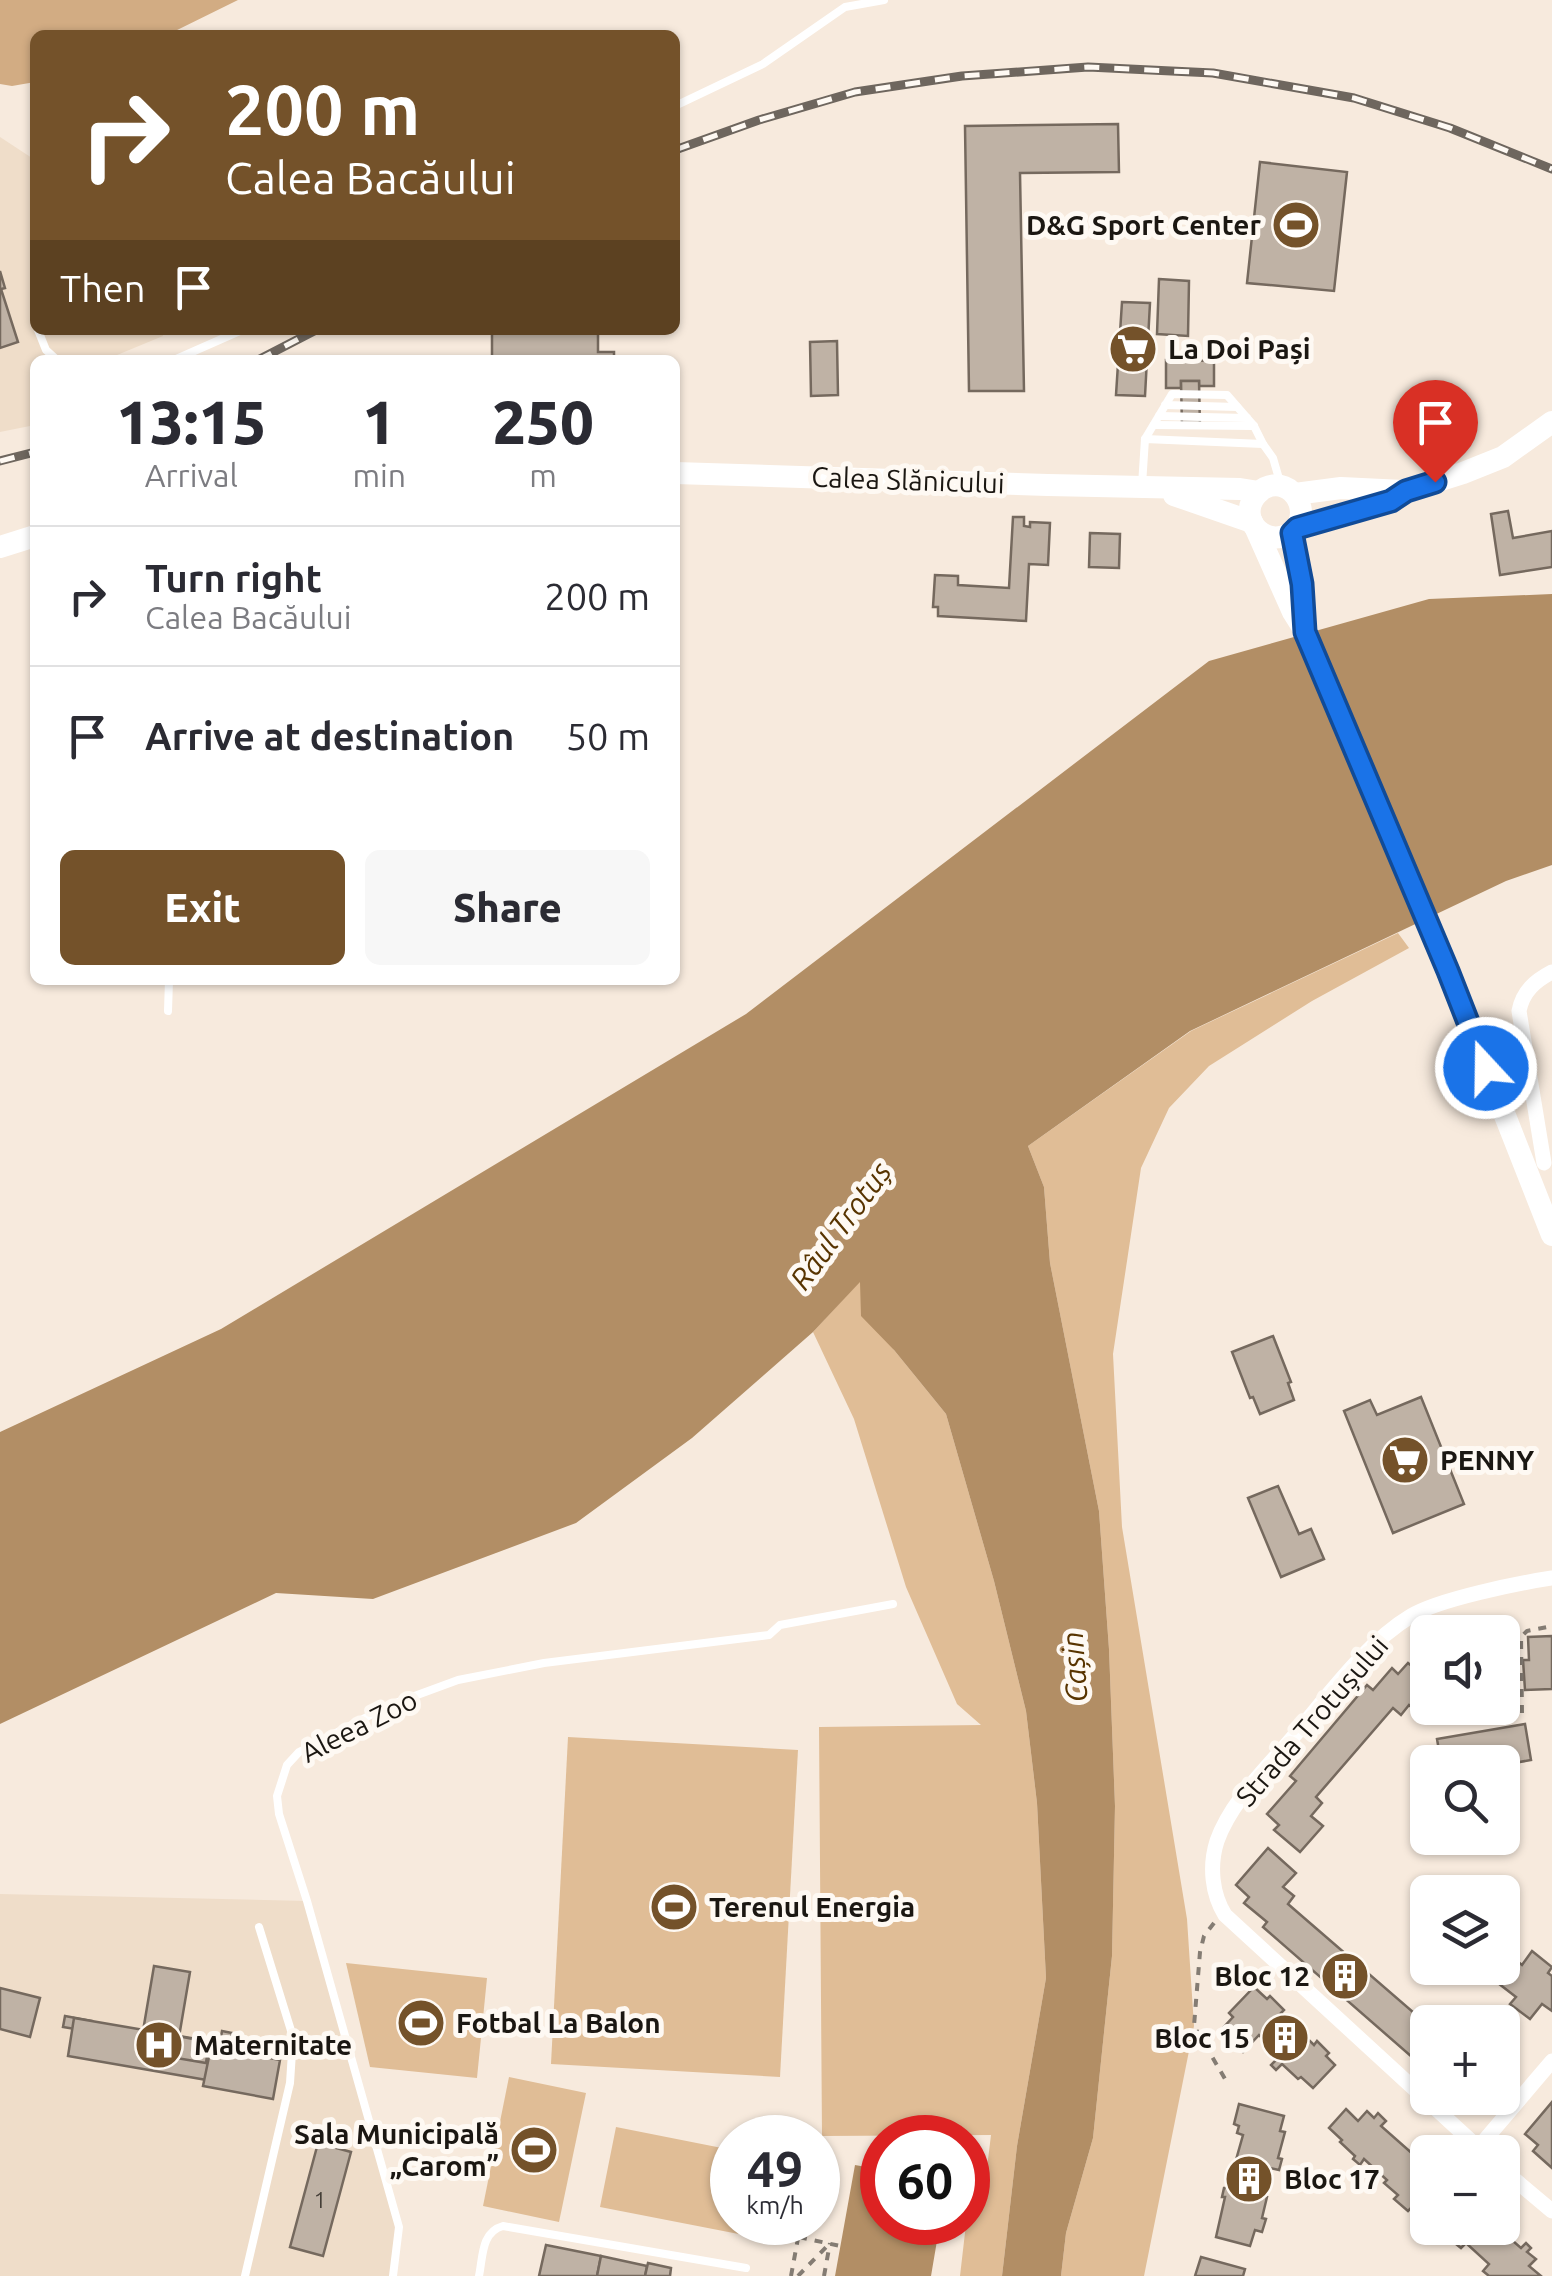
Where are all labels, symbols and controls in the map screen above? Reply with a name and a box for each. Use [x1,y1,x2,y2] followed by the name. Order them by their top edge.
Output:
[60,70,190,200] icon: right
[225,70,420,148] text: 200 m
[225,152,516,203] text: Calea Bacăului
[1270,199,1322,251] sports icon: D&G Sport Center
[1026,209,1261,240] place label: D&G Sport Center
[166,260,221,315] icon: arrive
[60,267,146,309] text: Then
[1107,323,1159,375] supermarket icon: La Doi Pași
[1168,333,1311,365] place label: La Doi Pași
[1393,380,1478,483] pin
[116,388,266,455] text: 13:15
[362,388,396,455] text: 1
[492,388,594,455] text: 250
[1408,395,1463,450] icon: arrive
[145,457,238,493] text: Arrival
[352,457,406,493] text: min
[529,457,557,493] text: m
[811,461,1005,498] street label: Calea Slănicului
[145,557,322,599] text: Turn right
[60,569,115,624] icon: right
[544,575,650,617] text: 200 m
[145,599,352,635] text: Calea Bacăului
[60,709,115,764] icon: arrive
[145,715,514,757] text: Arrive at destination
[566,715,650,757] text: 50 m
[60,850,345,965] button: Exit
[365,850,650,965] button: Share
[1434,1016,1538,1120] position arrow
[783,1155,898,1296] water label: Râul Trotuș
[1379,1434,1431,1486] supermarket icon: PENNY
[1440,1444,1534,1475] place label: PENNY
[1410,1615,1520,2245] map controls
[1410,1615,1520,1725] button: sound
[1230,1629,1394,1812] street label: Strada Trotușului
[1055,1631,1093,1704] water label: Cașin
[296,1683,422,1768] street label: Aleea Zoo
[1410,1745,1520,1855] button: search
[1410,1875,1520,1985] button: layers
[648,1881,700,1933] sports icon: Terenul Energia
[709,1891,915,1922] place label: Terenul Energia
[1319,1950,1371,2002] building icon: Bloc 12
[1214,1960,1310,1991] place label: Bloc 12
[395,1997,447,2049] sports icon: Fotbal La Balon
[1410,2005,1520,2115] button: +
[456,2007,661,2038] place label: Fotbal La Balon
[1259,2012,1311,2064] building icon: Bloc 15
[133,2019,185,2071] hospital icon: Maternitate
[1154,2022,1250,2053] place label: Bloc 15
[194,2029,352,2060] place label: Maternitate
[860,2115,990,2245] speed limit sign: 60
[294,2118,499,2181] place label: Sala Municipală „Carom”
[508,2124,560,2176] sports icon: Sala Municipală „Carom”
[1410,2135,1520,2245] button: −
[747,2140,803,2196] text: 49
[1223,2153,1275,2205] building icon: Bloc 17
[1284,2163,1380,2194] place label: Bloc 17
[314,2187,326,2212] house number: 1
[746,2191,804,2219] text: km/h

